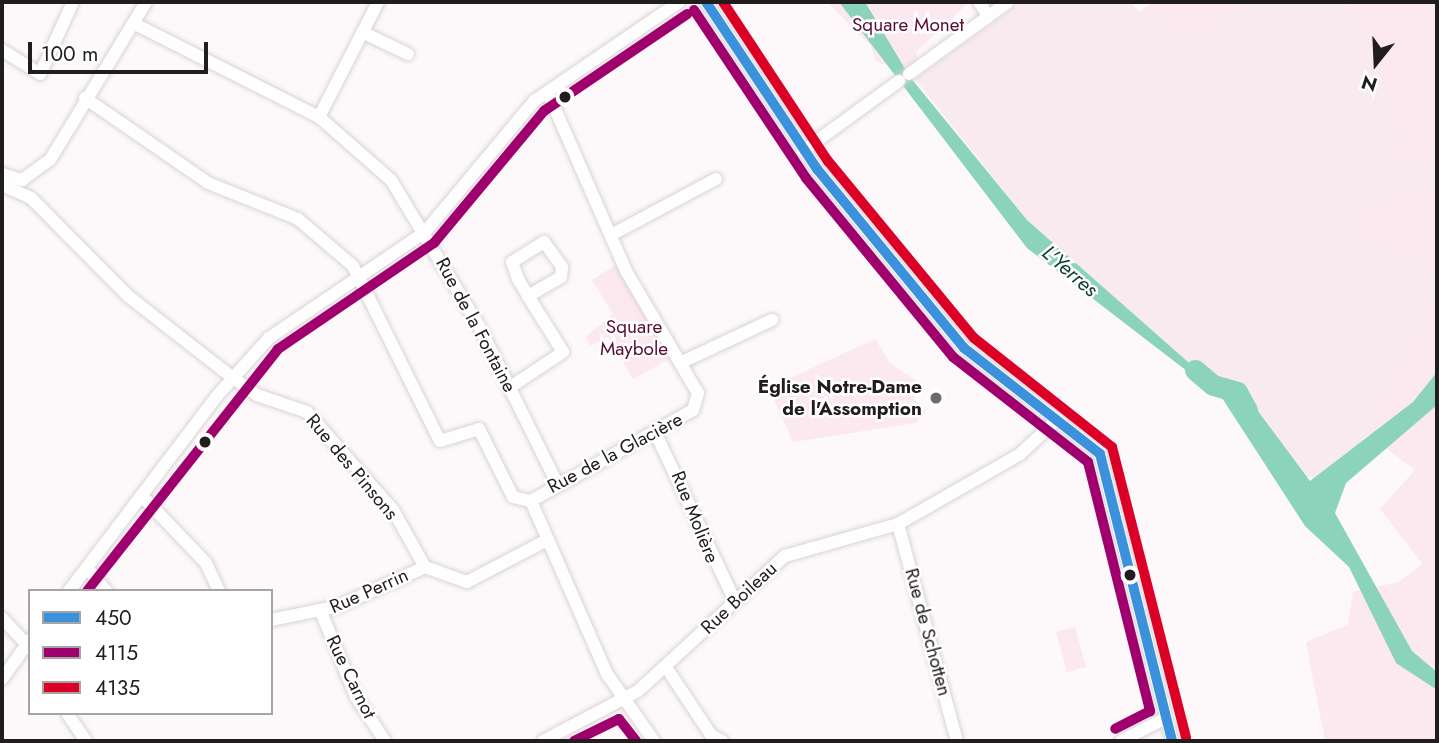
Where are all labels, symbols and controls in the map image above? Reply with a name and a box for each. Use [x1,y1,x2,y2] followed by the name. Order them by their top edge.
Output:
[852,14,964,36] park label: Square Monet
[32,28,212,72] scale bar
[1341,28,1411,98] north arrow
[41,39,98,69] text: 100 m
[1358,68,1381,99] text: N
[558,90,572,104] unlabelled marker
[1037,240,1103,302] water label: L'Yerres
[431,254,521,396] street label: Rue de la Fontaine
[600,316,668,360] park label: Square Maybole
[758,376,922,420] place label: Église Notre-Dame de l'Assomption
[928,390,944,406] marker: Église Notre-Dame de l'Assomption
[544,408,686,498] street label: Rue de la Glacière
[301,409,403,525] street label: Rue des Pinsons
[198,435,212,449] unlabelled marker
[666,468,724,566] street label: Rue Molière
[696,557,782,639] street label: Rue Boileau
[326,564,412,618] street label: Rue Perrin
[900,566,956,698] street label: Rue de Schotten
[1123,568,1137,582] unlabelled marker
[28,589,273,715] legend
[95,603,132,633] text: 450
[321,632,381,722] street label: Rue Carnot
[95,638,138,668] text: 4115
[95,673,140,703] text: 4135

